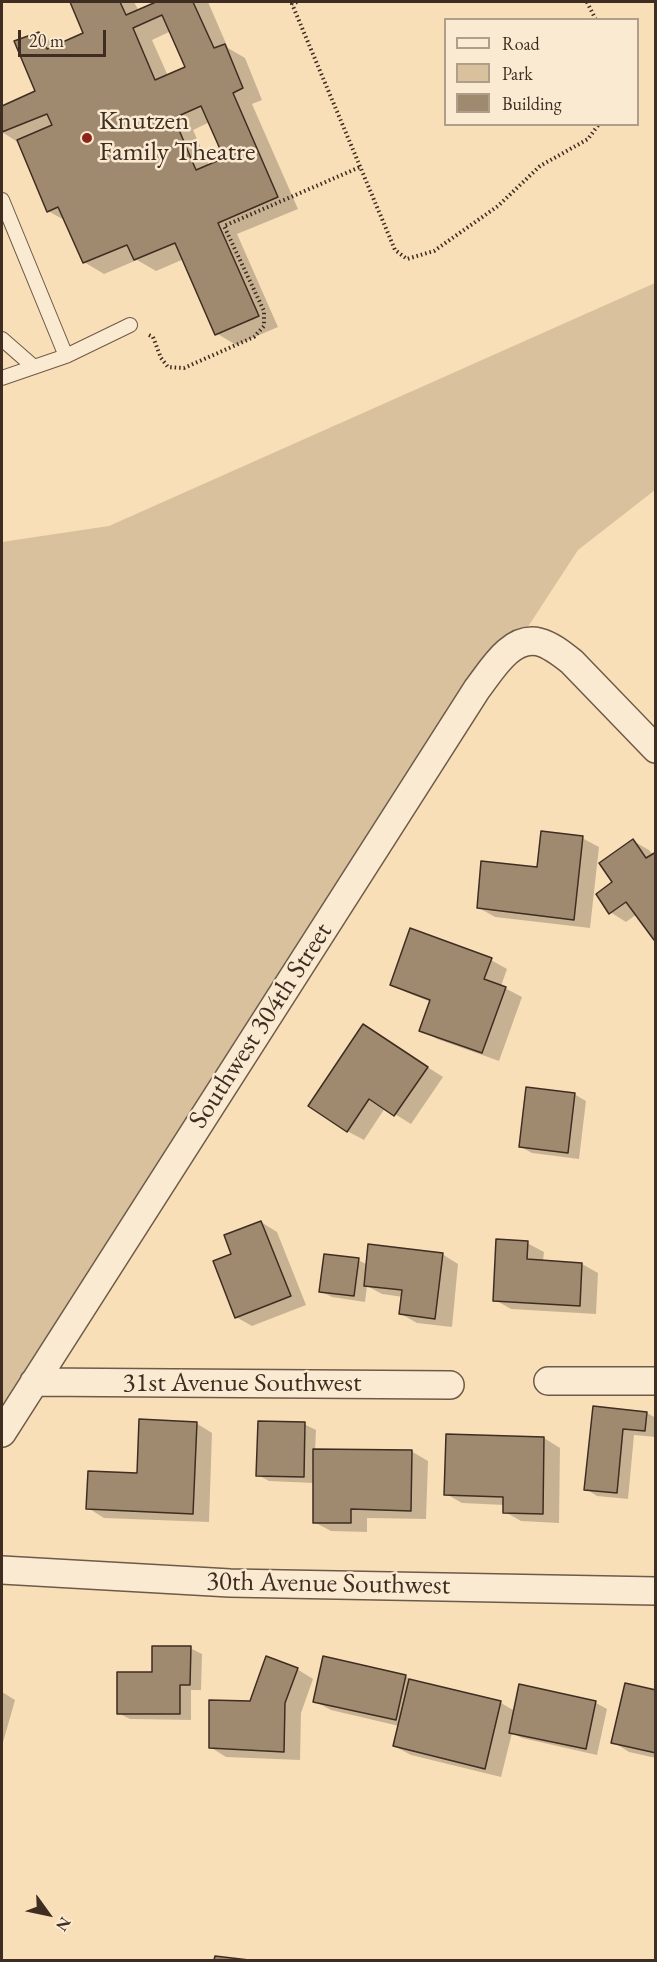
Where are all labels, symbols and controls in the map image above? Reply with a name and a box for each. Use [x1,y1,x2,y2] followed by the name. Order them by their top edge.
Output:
[21,18,110,56] scale bar
[444,18,639,126] legend
[29,29,64,52] text: 20 m
[502,32,540,55] text: Road
[502,62,533,85] text: Park
[502,92,562,115] text: Building
[99,106,255,169] place label: Knutzen Family Theatre
[80,131,94,145] marker: Knutzen Family Theatre
[182,917,340,1135] street label: Southwest 304th Street
[123,1368,361,1400] street label: 31st Avenue Southwest
[206,1566,450,1602] street label: 30th Avenue Southwest
[18,1884,78,1944] north arrow
[51,1913,76,1935] text: N

